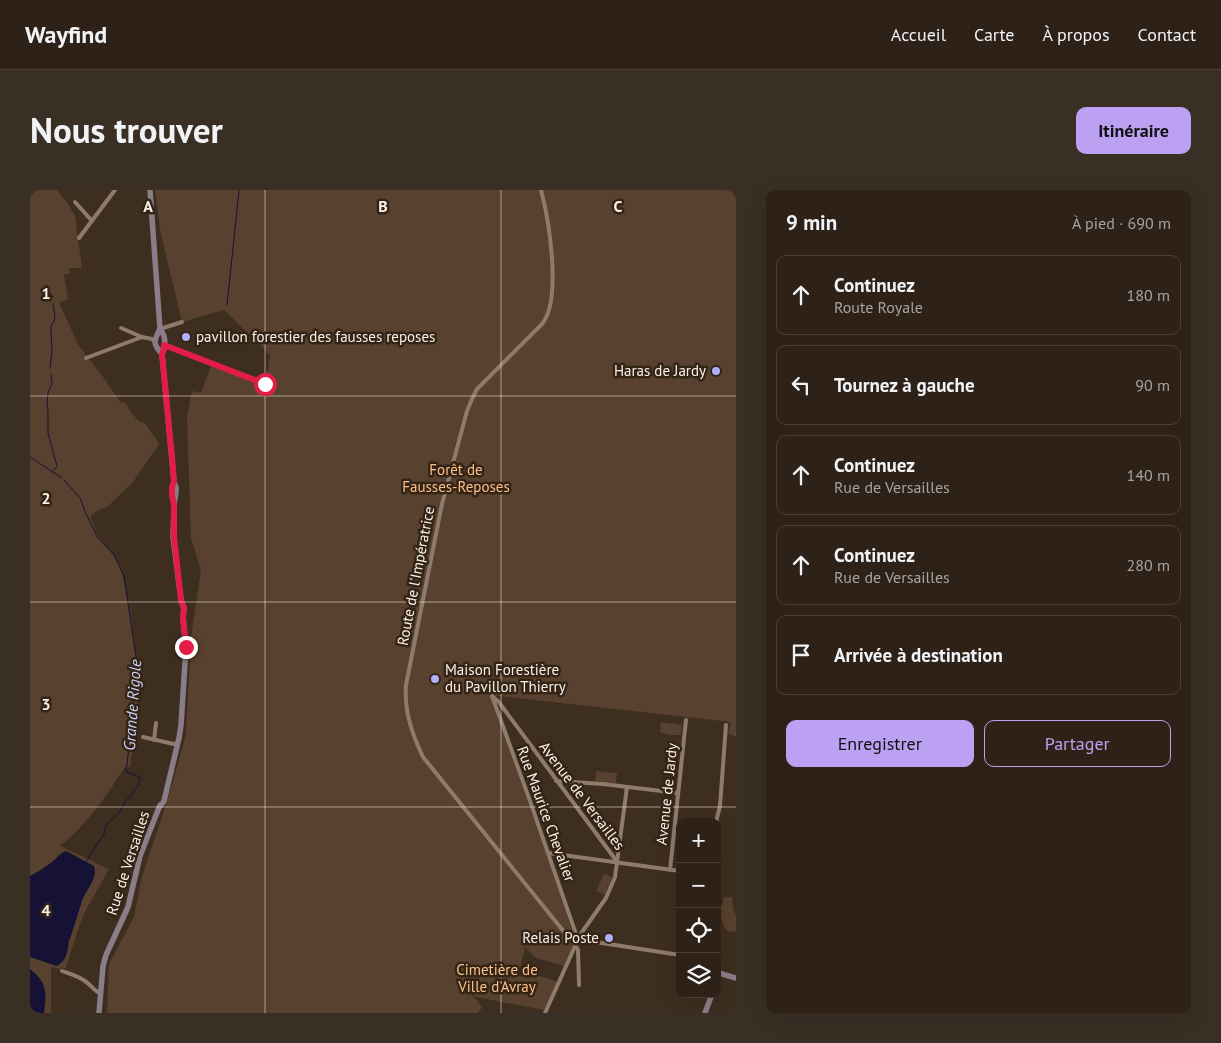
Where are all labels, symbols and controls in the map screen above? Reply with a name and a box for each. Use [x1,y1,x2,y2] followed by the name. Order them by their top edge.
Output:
[25,19,107,50] text: Wayfind
[891,23,946,46] text: Accueil
[974,23,1015,46] text: Carte
[1043,23,1110,46] text: À propos
[1138,23,1196,46] text: Contact
[30,107,223,153] text: Nous trouver
[1076,107,1191,154] button: Itinéraire
[143,196,153,216] text: A
[378,196,388,216] text: B
[614,196,623,216] text: C
[786,209,837,236] text: 9 min
[1072,213,1171,233] text: À pied · 690 m
[834,273,915,297] text: Continuez
[787,281,815,309] icon: ahead
[41,283,51,303] text: 1
[1127,285,1170,305] text: 180 m
[834,297,923,317] text: Route Royale
[196,327,435,346] place label: pavillon forestier des fausses reposes
[180,331,192,343] marker: pavillon forestier des fausses reposes
[614,361,706,380] place label: Haras de Jardy
[710,365,722,377] marker: Haras de Jardy
[787,371,815,399] icon: left
[254,373,277,396] route start
[834,373,975,397] text: Tournez à gauche
[1135,375,1170,395] text: 90 m
[834,453,915,477] text: Continuez
[402,460,510,496] park label: Forêt de Fausses-Reposes
[787,461,815,489] icon: ahead
[1127,465,1170,485] text: 140 m
[834,477,950,497] text: Rue de Versailles
[41,488,51,508] text: 2
[393,505,438,647] street label: Route de l'Impératrice
[834,543,915,567] text: Continuez
[787,551,815,579] icon: ahead
[1127,555,1170,575] text: 280 m
[834,567,950,587] text: Rue de Versailles
[175,636,198,659] route end
[787,641,815,669] icon: arrive
[834,643,1003,667] text: Arrivée à destination
[119,658,145,751] water label: Grande Rigole
[445,660,566,696] place label: Maison Forestière du Pavillon Thierry
[429,673,441,685] marker: Maison Forestière du Pavillon Thierry
[41,694,51,714] text: 3
[786,720,974,767] button: Enregistrer
[984,720,1171,767] button: Partager
[535,738,629,854] street label: Avenue de Versailles
[652,742,681,846] street label: Avenue de Jardy
[513,743,580,884] street label: Rue Maurice Chevalier
[102,808,153,917] street label: Rue de Versailles
[676,818,721,998] map controls
[676,818,721,863] button: +
[676,863,721,908] button: −
[41,900,51,920] text: 4
[676,908,721,953] button: locate
[522,928,599,947] place label: Relais Poste
[603,932,615,944] marker: Relais Poste
[676,953,721,998] button: layers
[456,960,538,996] park label: Cimetière de Ville d'Avray

